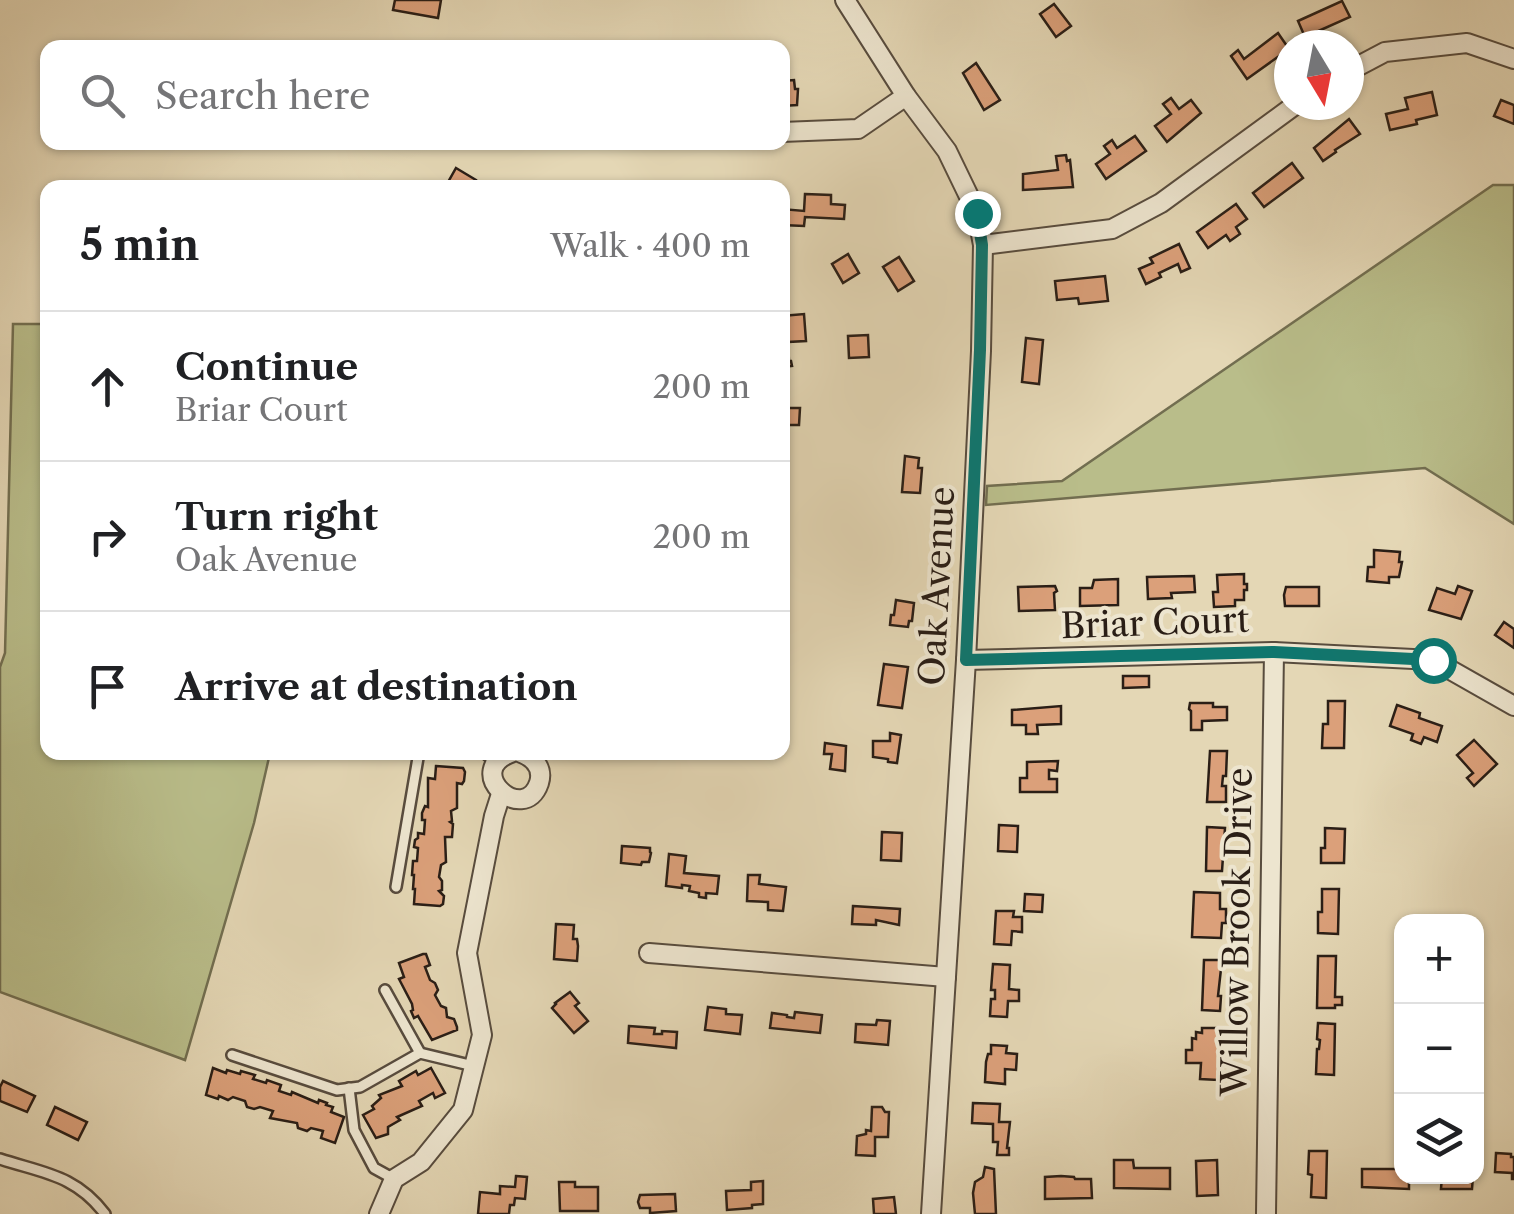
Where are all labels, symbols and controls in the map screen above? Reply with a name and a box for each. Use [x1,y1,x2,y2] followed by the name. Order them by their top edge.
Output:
[1274,30,1364,120] north arrow
[40,40,790,150] search box
[75,68,130,123] icon: search
[155,72,370,119] text: Search here
[955,191,1001,237] route end
[80,219,199,271] text: 5 min
[550,226,750,265] text: Walk · 400 m
[175,343,358,390] text: Continue
[80,359,135,414] icon: ahead
[653,367,750,406] text: 200 m
[175,390,348,429] text: Briar Court
[910,485,963,687] street label: Oak Avenue
[175,493,378,540] text: Turn right
[80,509,135,564] icon: right
[653,517,750,556] text: 200 m
[175,540,357,579] text: Oak Avenue
[1060,598,1251,647] street label: Briar Court
[1411,638,1457,684] route start
[80,659,135,714] icon: arrive
[175,663,578,710] text: Arrive at destination
[1212,767,1261,1098] street label: Willow Brook Drive
[1394,914,1484,1184] map controls
[1394,914,1484,1004] button: +
[1394,1004,1484,1094] button: −
[1394,1094,1484,1184] button: layers

